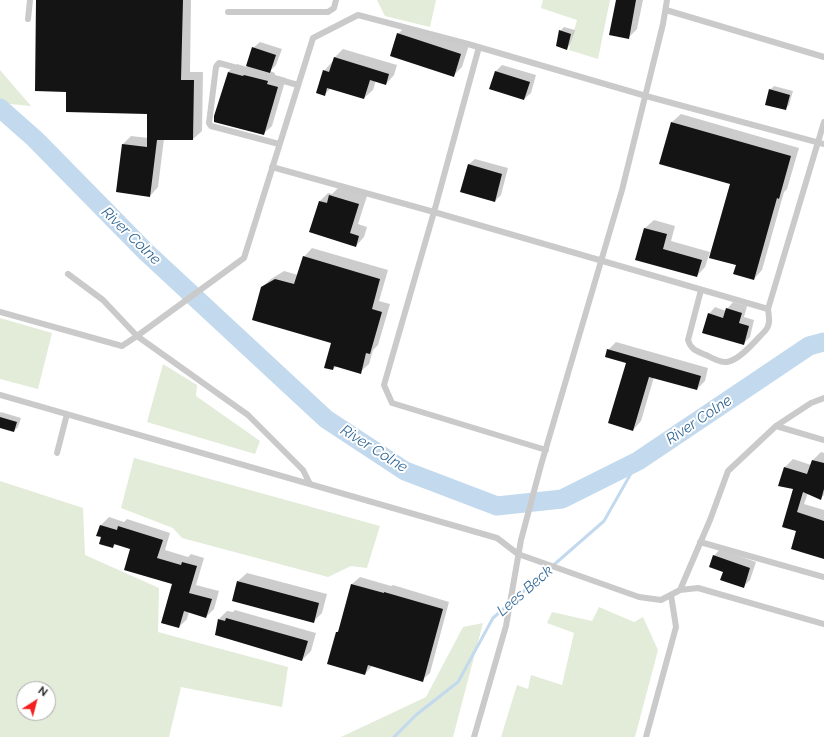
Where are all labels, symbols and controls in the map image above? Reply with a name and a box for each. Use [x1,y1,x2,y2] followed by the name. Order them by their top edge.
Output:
[98,203,164,269] water label: River Colne
[663,391,735,449] water label: River Colne
[337,421,411,477] water label: River Colne
[493,562,557,620] water label: Lees Beck
[16,681,56,721] north arrow
[36,684,50,699] text: N

